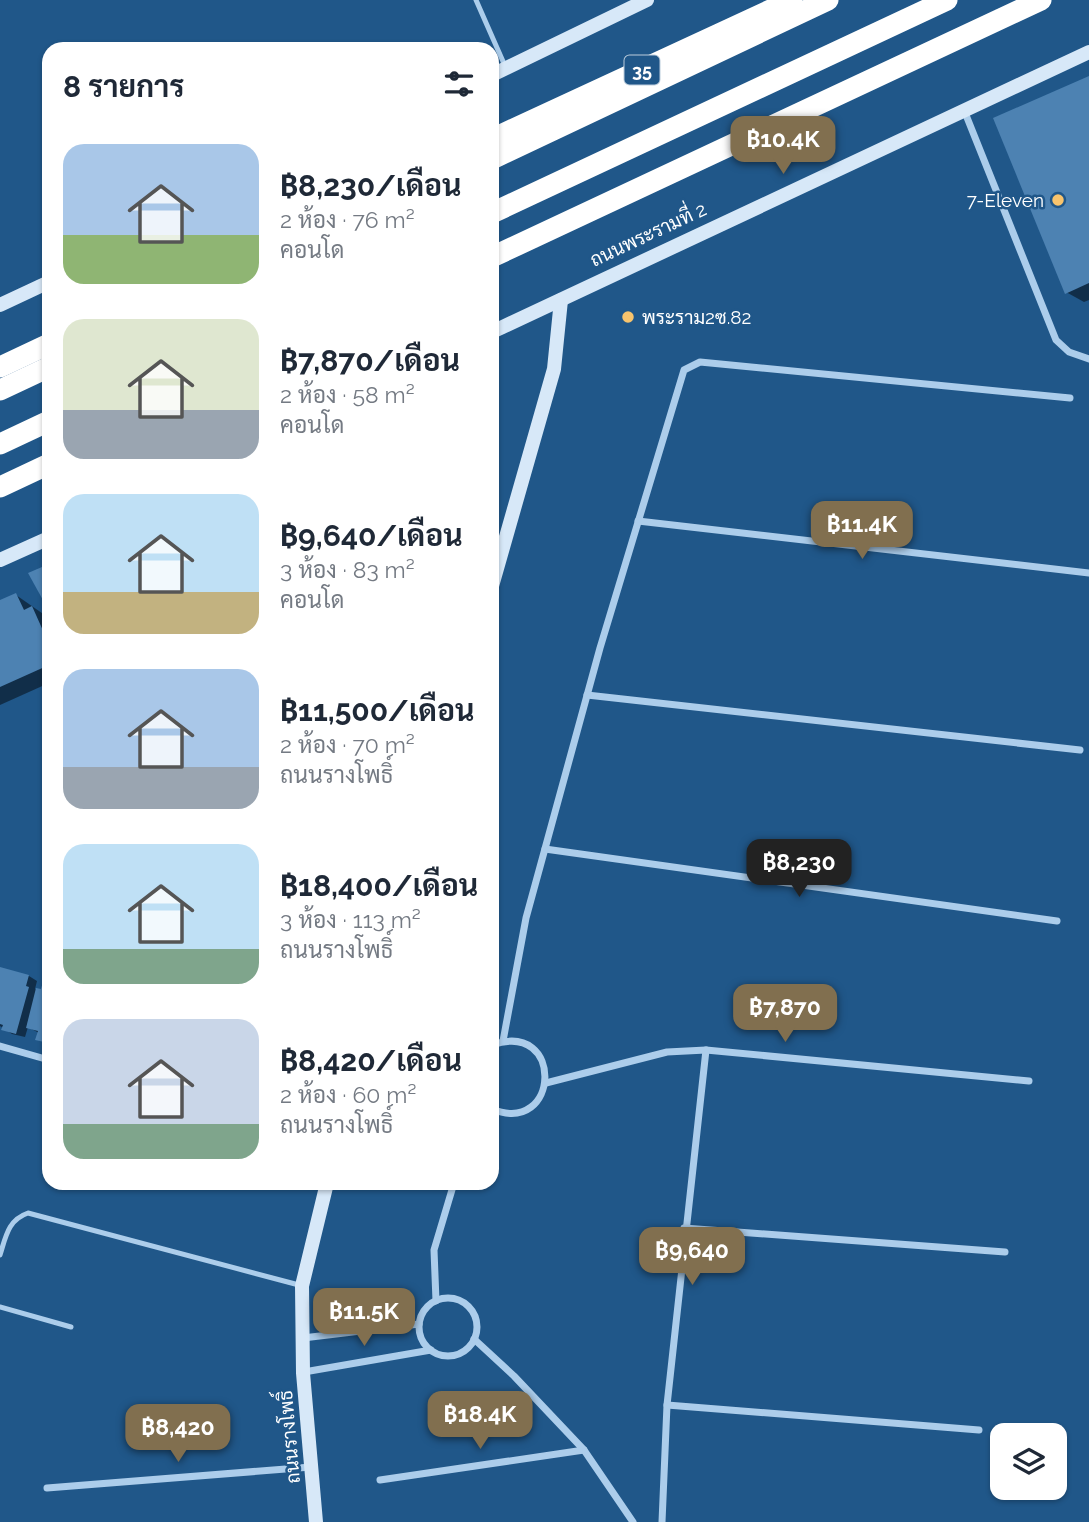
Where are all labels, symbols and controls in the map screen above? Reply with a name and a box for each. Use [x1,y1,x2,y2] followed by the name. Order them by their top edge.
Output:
[624,56,660,84] road number: 35
[440,65,478,103] icon: filters
[63,69,184,104] text: 8 รายการ
[726,116,840,176] pin: ฿10.4K
[746,125,820,152] text: ฿10.4K
[280,168,462,203] text: ฿8,230/เดือน
[119,172,203,256] icon: home
[967,189,1044,211] place label: 7-Eleven
[584,192,710,271] street label: ถนนพระรามที่ 2
[1050,192,1066,208] marker: 7-Eleven
[280,206,415,233] text: 2 ห้อง · 76 m²
[280,236,344,263] text: คอนโด
[642,306,751,328] place label: พระราม2ซ.82
[620,309,636,325] marker: พระราม2ซ.82
[280,343,460,378] text: ฿7,870/เดือน
[119,347,203,431] icon: home
[280,381,415,408] text: 2 ห้อง · 58 m²
[280,411,344,438] text: คอนโด
[805,502,919,561] pin: ฿11.4K
[827,510,897,537] text: ฿11.4K
[280,518,463,553] text: ฿9,640/เดือน
[119,522,203,606] icon: home
[280,556,415,583] text: 3 ห้อง · 83 m²
[280,586,344,613] text: คอนโด
[280,693,475,728] text: ฿11,500/เดือน
[119,697,203,781] icon: home
[280,731,415,758] text: 2 ห้อง · 70 m²
[280,761,393,788] text: ถนนรางโพธิ์
[742,839,856,899] pin: ฿8,230
[762,848,836,875] text: ฿8,230
[280,868,478,903] text: ฿18,400/เดือน
[119,872,203,956] icon: home
[280,906,421,933] text: 3 ห้อง · 113 m²
[280,936,393,963] text: ถนนรางโพธิ์
[728,984,842,1044] pin: ฿7,870
[749,993,821,1020] text: ฿7,870
[280,1043,462,1078] text: ฿8,420/เดือน
[119,1047,203,1131] icon: home
[280,1081,416,1108] text: 2 ห้อง · 60 m²
[280,1111,393,1138] text: ถนนรางโพธิ์
[635,1228,749,1287] pin: ฿9,640
[655,1236,729,1263] text: ฿9,640
[307,1288,421,1348] pin: ฿11.5K
[329,1297,399,1324] text: ฿11.5K
[267,1389,304,1485] street label: ถนนรางโพธิ์
[423,1392,537,1451] pin: ฿18.4K
[444,1400,516,1427] text: ฿18.4K
[121,1404,235,1464] pin: ฿8,420
[141,1413,215,1440] text: ฿8,420
[990,1423,1067,1500] map controls
[990,1423,1067,1500] button: layers

